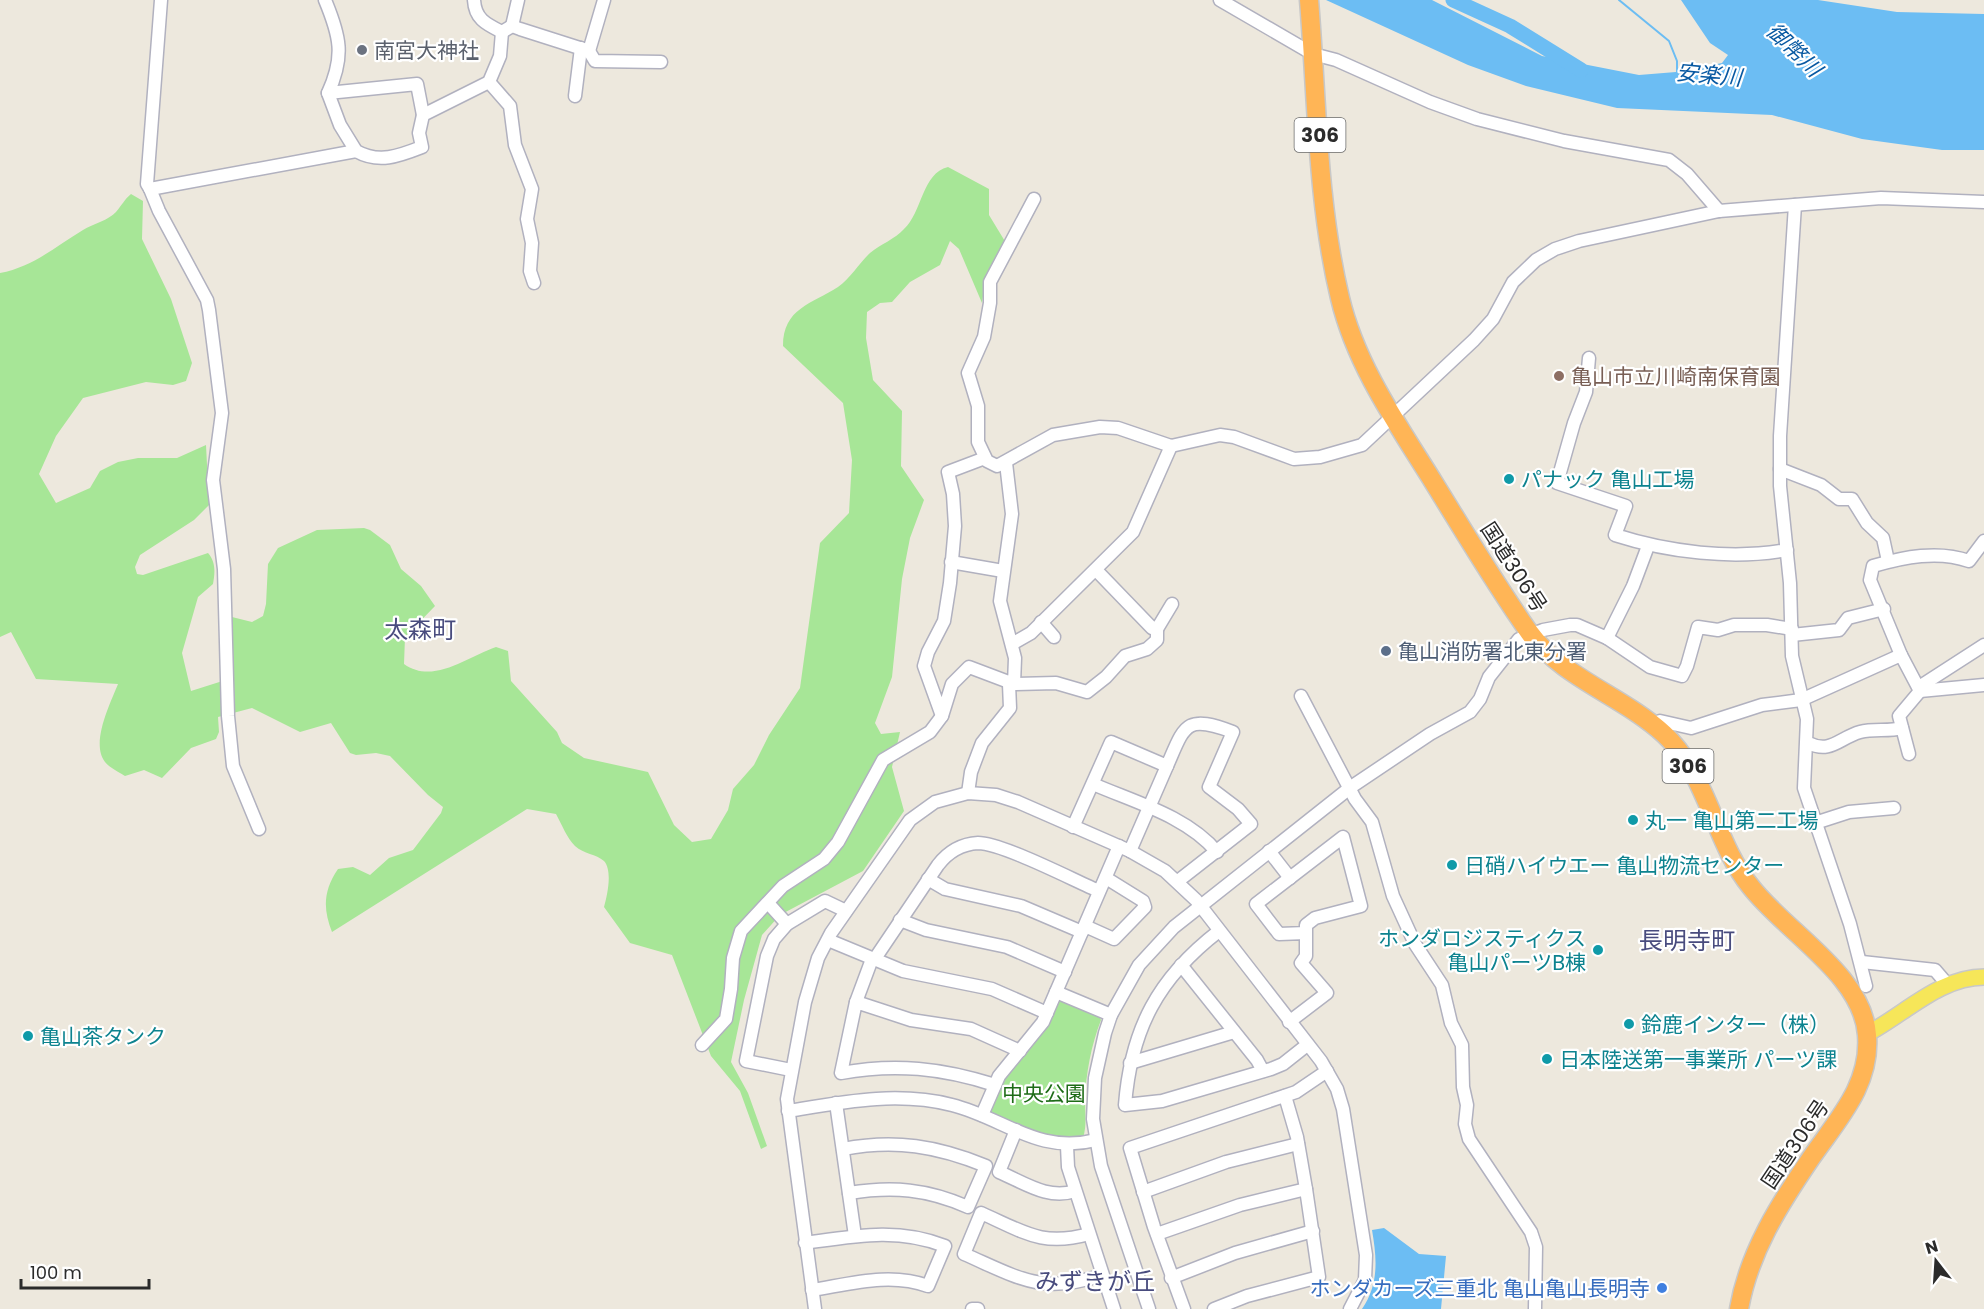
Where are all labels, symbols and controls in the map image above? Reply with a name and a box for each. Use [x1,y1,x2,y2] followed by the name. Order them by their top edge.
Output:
[1759,16,1830,85] water label: 御幣川
[374,36,479,65] place label: 南宮大神社
[355,43,369,57] marker: 南宮大神社
[1675,57,1745,93] water label: 安楽川
[1294,118,1346,152] road number: 306
[1571,362,1781,391] place label: 亀山市立川崎南保育園
[1552,369,1566,383] marker: 亀山市立川崎南保育園
[1521,465,1695,494] place label: パナック 亀山工場
[1502,472,1516,486] marker: パナック 亀山工場
[1474,516,1554,618] street label: 国道306号
[384,613,456,646] district label: 太森町
[1398,637,1587,666] place label: 亀山消防署北東分署
[1379,644,1393,658] marker: 亀山消防署北東分署
[1662,749,1714,783] road number: 306
[1645,806,1819,835] place label: 丸一 亀山第二工場
[1626,813,1640,827] marker: 丸一 亀山第二工場
[1464,851,1784,880] place label: 日硝ハイウエー 亀山物流センター
[1445,858,1459,872] marker: 日硝ハイウエー 亀山物流センター
[1378,924,1586,977] place label: ホンダロジスティクス 亀山パーツB棟
[1639,924,1735,957] district label: 長明寺町
[1591,943,1605,957] marker: ホンダロジスティクス 亀山パーツB棟
[1641,1010,1830,1039] place label: 鈴鹿インター（株）
[1622,1017,1636,1031] marker: 鈴鹿インター（株）
[40,1022,166,1051] place label: 亀山茶タンク
[21,1029,35,1043] marker: 亀山茶タンク
[1559,1045,1837,1074] place label: 日本陸送第一事業所 パーツ課
[1540,1052,1554,1066] marker: 日本陸送第一事業所 パーツ課
[1002,1079,1086,1108] park label: 中央公園
[1754,1094,1836,1194] street label: 国道306号
[1906,1231,1966,1291] north arrow
[1923,1234,1941,1260] text: N
[21,1252,148,1290] scale bar
[30,1260,82,1285] text: 100 m
[1035,1265,1155,1298] district label: みずきが丘
[1309,1274,1650,1303] place label: ホンダカーズ三重北 亀山亀山長明寺
[1655,1281,1669,1295] marker: ホンダカーズ三重北 亀山亀山長明寺

